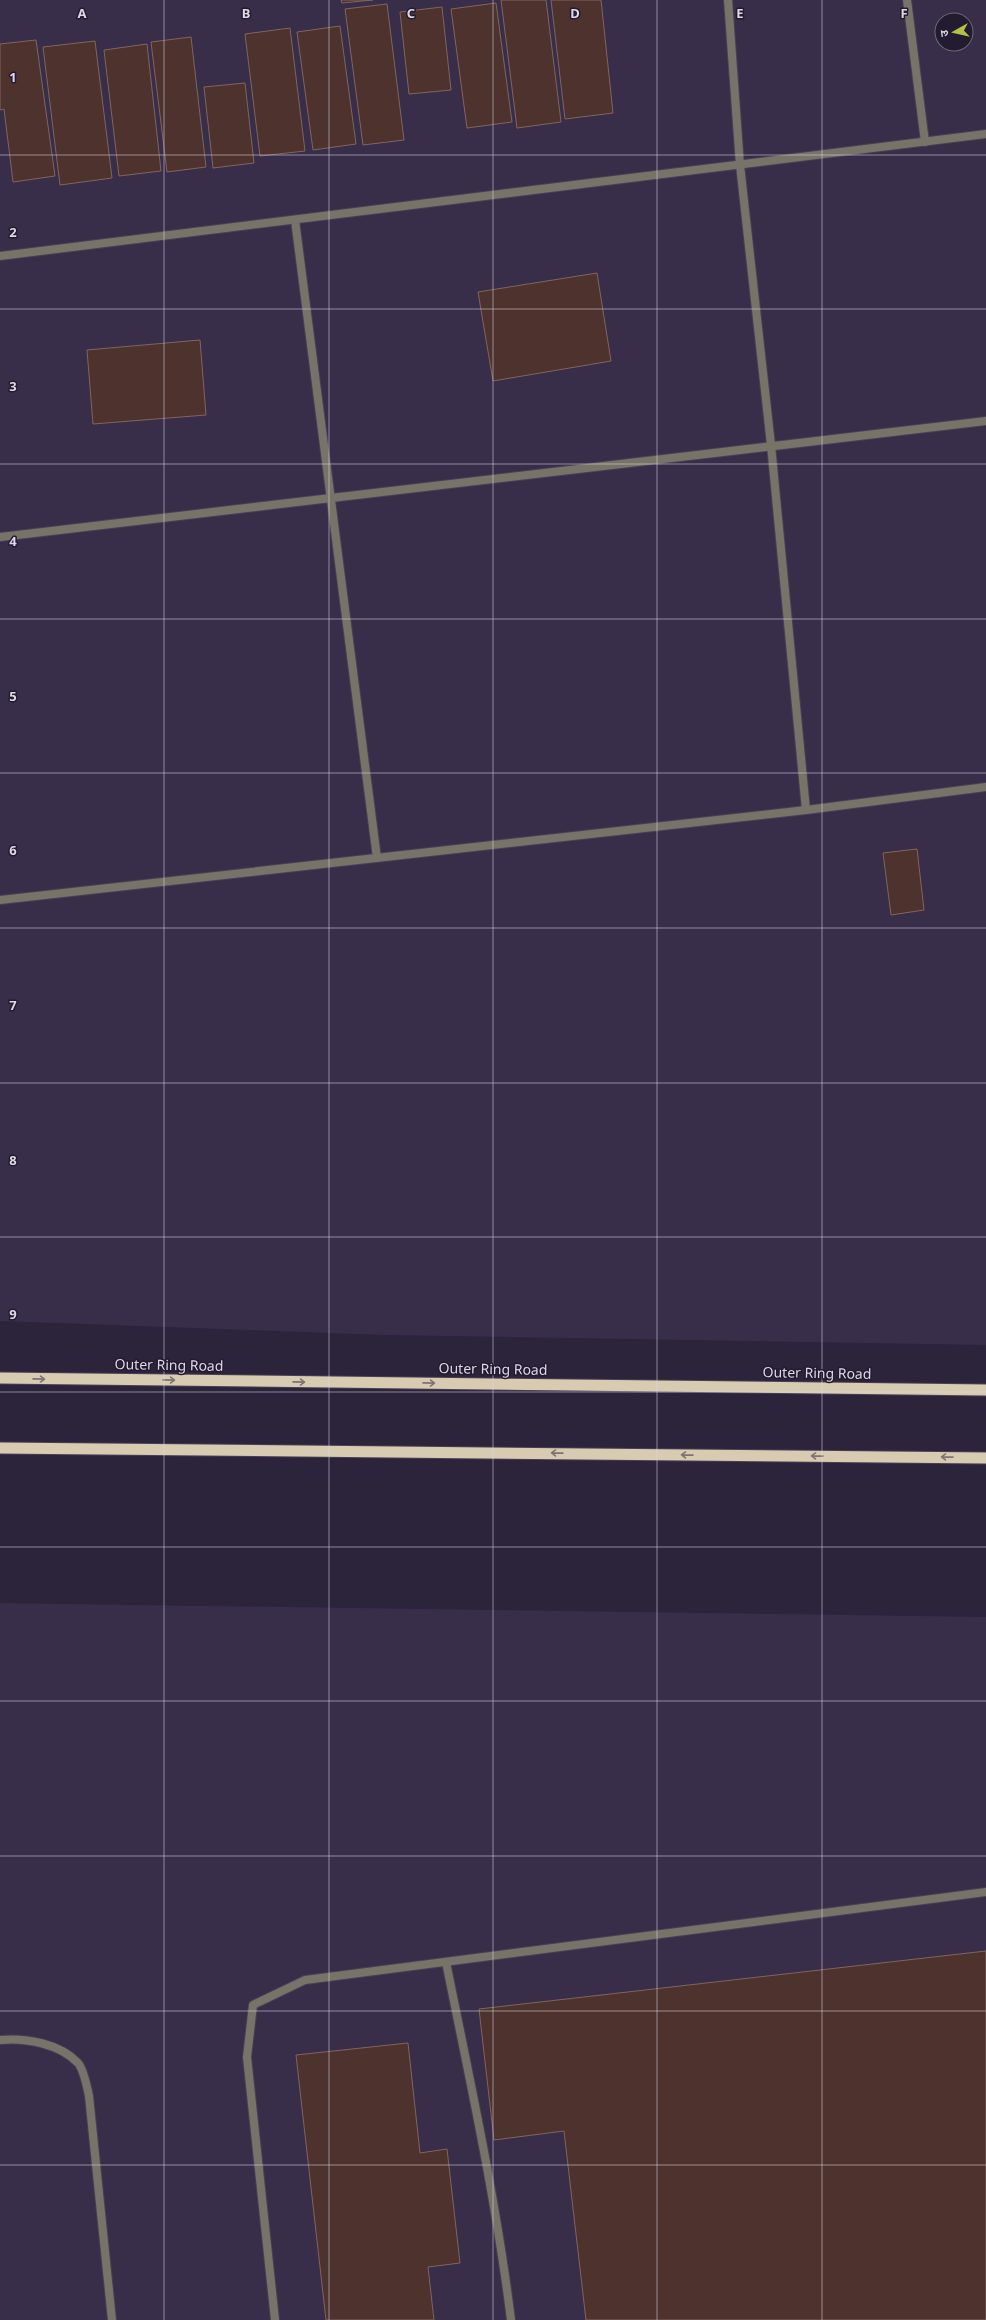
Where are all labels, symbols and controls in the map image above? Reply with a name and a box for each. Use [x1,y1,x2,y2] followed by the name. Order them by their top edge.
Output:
[78,4,87,22] text: A
[242,4,250,22] text: B
[407,4,415,22] text: C
[570,4,580,22] text: D
[736,4,744,22] text: E
[900,4,908,22] text: F
[934,12,974,52] north arrow
[936,29,951,38] text: उ
[9,68,17,86] text: 1
[9,223,17,241] text: 2
[9,377,17,395] text: 3
[9,532,17,550] text: 4
[9,687,17,705] text: 5
[9,841,17,859] text: 6
[9,996,17,1014] text: 7
[9,1151,17,1169] text: 8
[9,1305,17,1323] text: 9
[114,1354,224,1375] street label: Outer Ring Road
[438,1358,548,1379] street label: Outer Ring Road
[762,1362,872,1383] street label: Outer Ring Road
[32,1375,45,1383] one-way arrow
[162,1376,175,1384] one-way arrow
[292,1378,305,1386] one-way arrow
[422,1379,435,1387] one-way arrow
[551,1450,564,1457] one-way arrow
[681,1451,694,1459] one-way arrow
[811,1452,824,1460] one-way arrow
[941,1453,954,1461] one-way arrow

